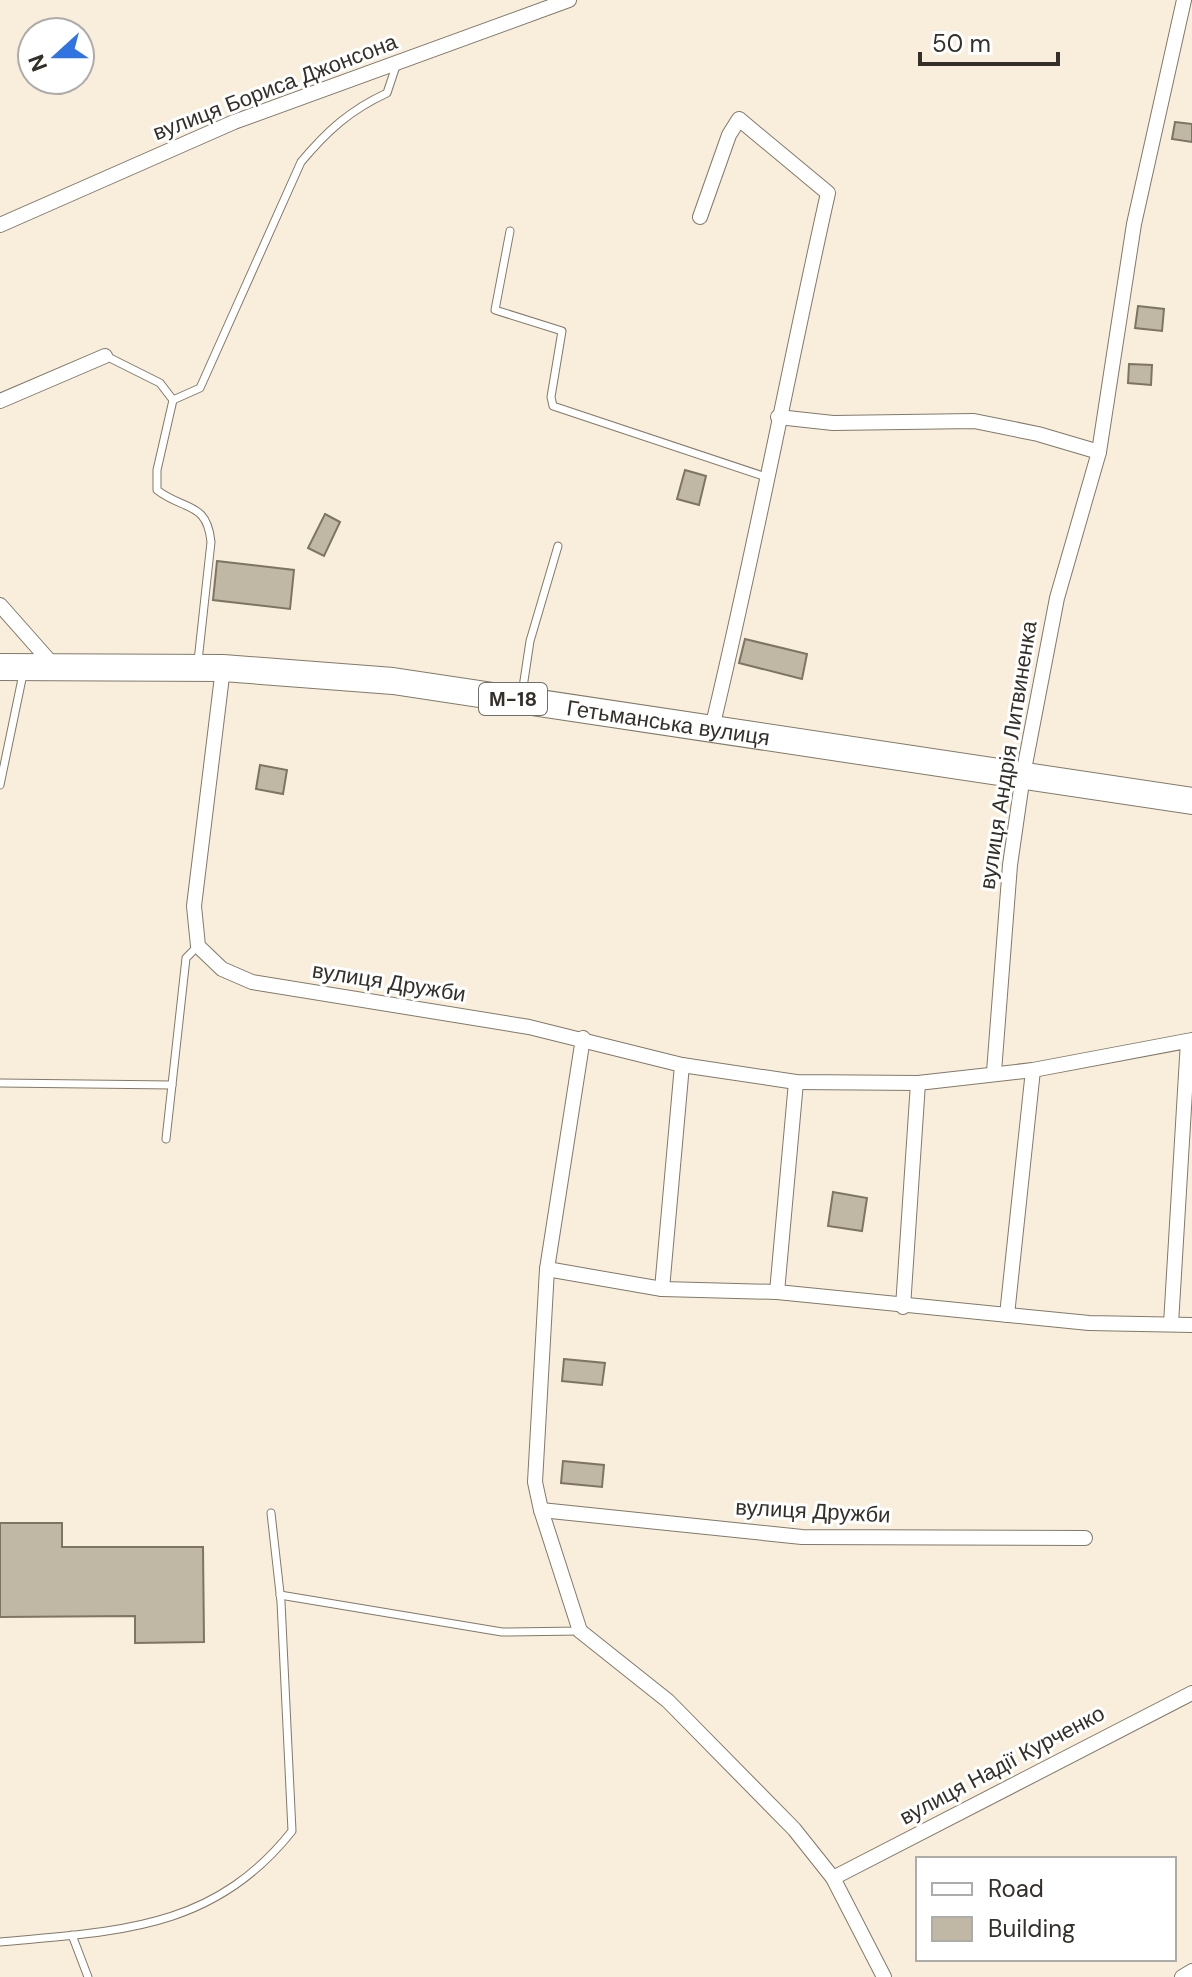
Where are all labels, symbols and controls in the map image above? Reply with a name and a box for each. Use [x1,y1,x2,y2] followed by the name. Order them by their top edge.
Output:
[16,16,96,96] north arrow
[920,16,1058,66] scale bar
[149,27,402,147] street label: вулиця Бориса Джонсона
[932,28,991,59] text: 50 m
[21,50,54,76] text: N
[972,618,1044,891] street label: вулиця Андрія Литвиненка
[479,683,547,715] road number: М-18
[565,693,772,752] street label: Гетьманська вулиця
[310,956,468,1008] street label: вулиця Дружби
[735,1492,891,1530] street label: вулиця Дружби
[894,1699,1110,1831] street label: вулиця Надії Курченко
[916,1857,1176,1961] legend
[988,1873,1044,1904] text: Road
[988,1913,1075,1944] text: Building

